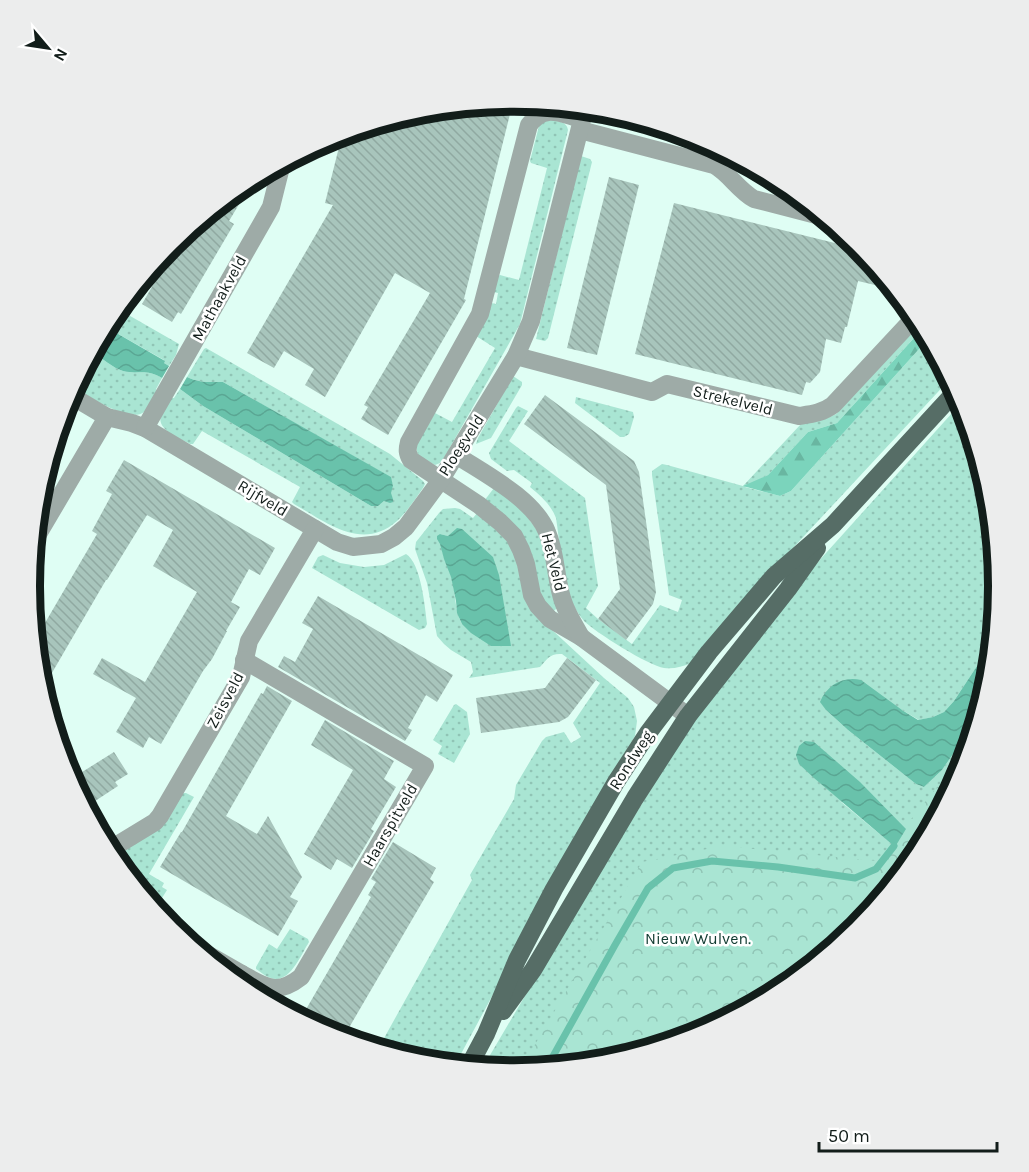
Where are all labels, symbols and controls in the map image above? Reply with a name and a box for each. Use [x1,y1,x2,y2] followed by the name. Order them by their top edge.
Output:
[18,18,78,78] north arrow
[50,45,72,65] text: N
[188,252,250,344] street label: Mathaakveld
[691,381,775,419] street label: Strekelveld
[434,411,488,479] street label: Ploegveld
[235,476,291,520] street label: Rijfveld
[538,531,570,593] street label: Het Veld
[202,669,248,731] street label: Zeisveld
[605,727,657,793] street label: Rondweg
[359,780,421,870] street label: Haarspitveld
[645,929,751,948] park label: Nieuw Wulven.
[819,1115,998,1153] scale bar
[828,1125,870,1147] text: 50 m

